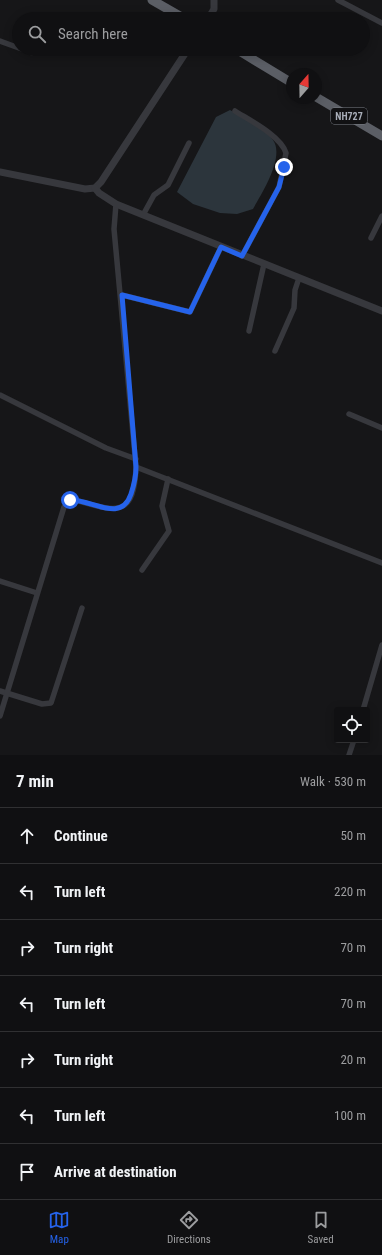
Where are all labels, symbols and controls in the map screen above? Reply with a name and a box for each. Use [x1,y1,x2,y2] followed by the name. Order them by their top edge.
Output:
[12,12,370,56] search box
[26,23,48,45] icon: search
[58,25,128,43] text: Search here
[286,68,322,104] north arrow
[331,108,367,124] road number: NH727
[275,158,293,176] route end
[61,491,79,509] route start
[334,707,370,743] map controls
[334,707,370,743] button: locate
[16,771,54,791] text: 7 min
[300,774,366,789] text: Walk · 530 m
[16,825,38,847] icon: ahead
[54,827,108,845] text: Continue
[340,828,366,843] text: 50 m
[16,881,38,903] icon: left
[54,883,105,901] text: Turn left
[334,884,366,899] text: 220 m
[16,937,38,959] icon: right
[54,939,113,957] text: Turn right
[340,940,366,955] text: 70 m
[16,993,38,1015] icon: left
[54,995,105,1013] text: Turn left
[340,996,366,1011] text: 70 m
[16,1049,38,1071] icon: right
[54,1051,113,1069] text: Turn right
[340,1052,366,1067] text: 20 m
[16,1105,38,1127] icon: left
[54,1107,105,1125] text: Turn left
[334,1108,366,1123] text: 100 m
[16,1161,38,1183] icon: arrive
[54,1163,177,1181] text: Arrive at destination
[48,1209,70,1246] tab: Map
[167,1209,211,1246] tab: Directions
[308,1209,334,1246] tab: Saved

